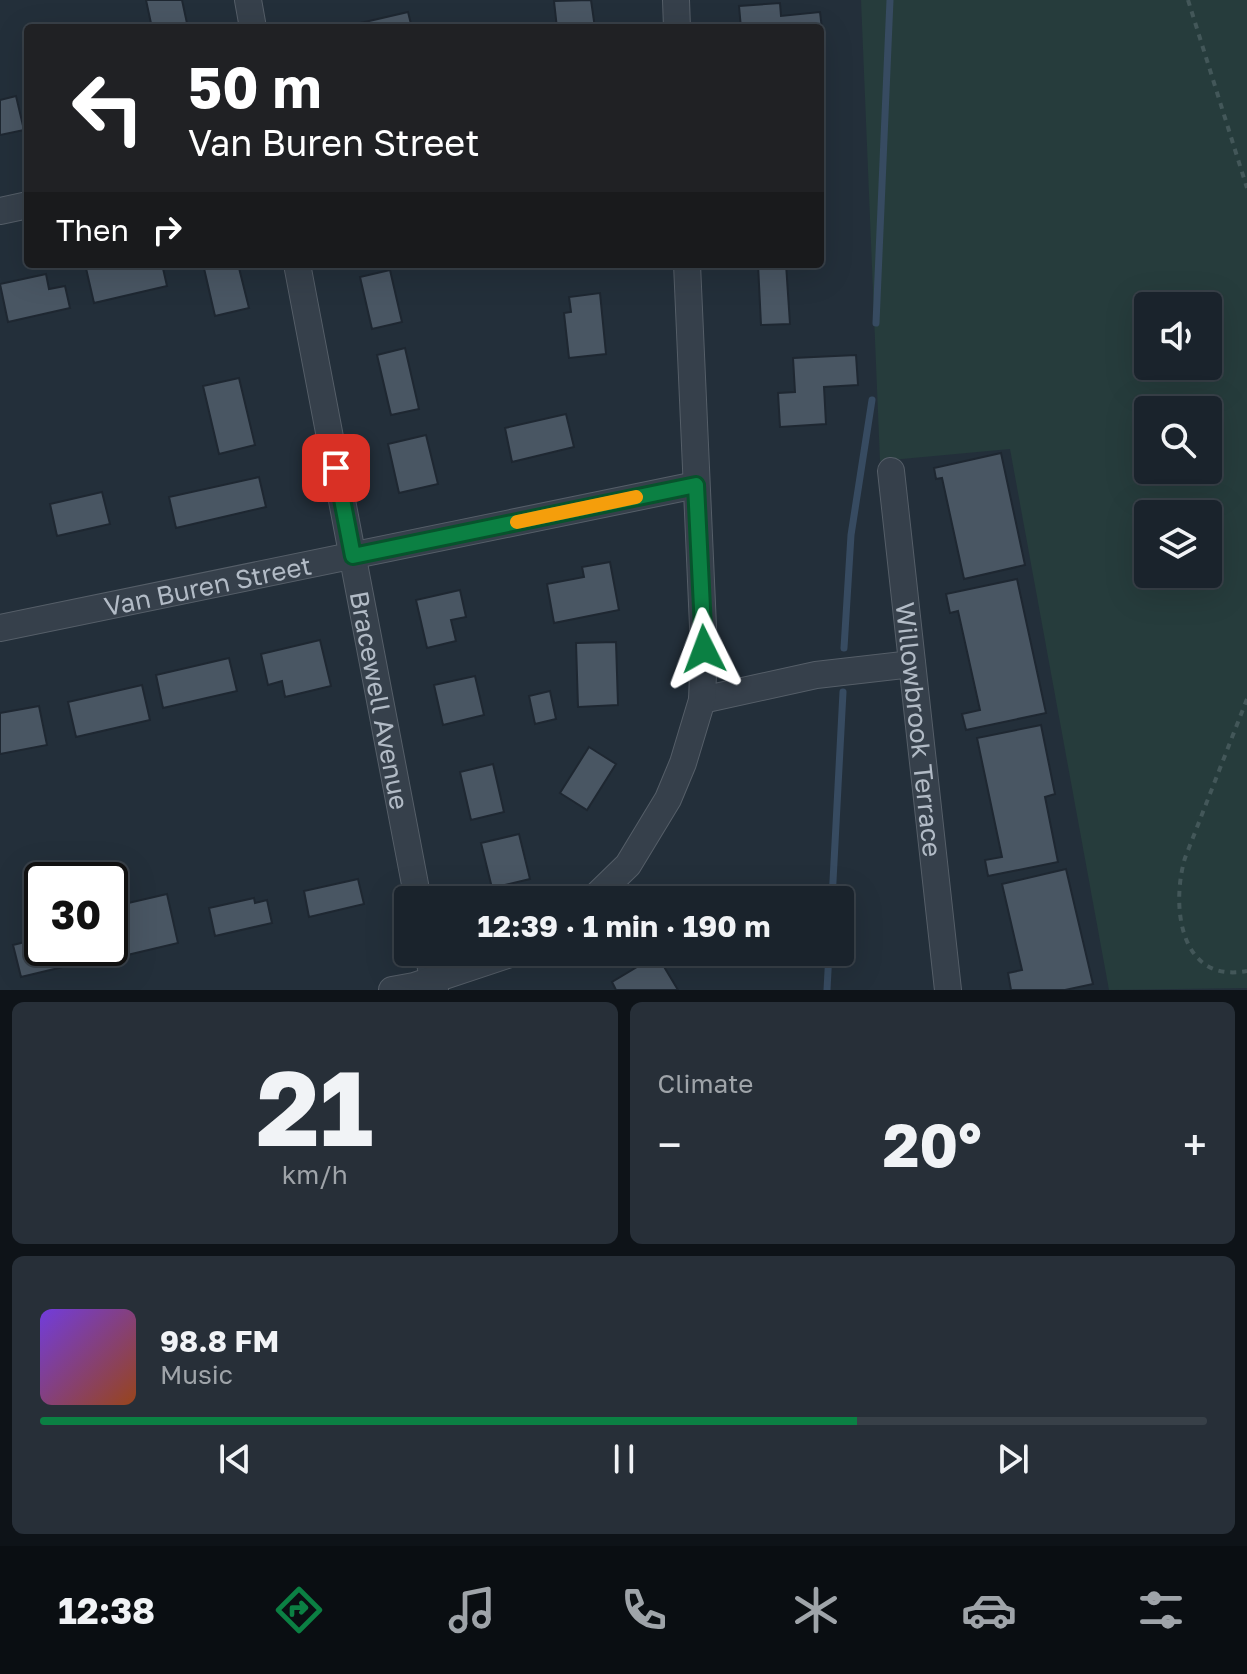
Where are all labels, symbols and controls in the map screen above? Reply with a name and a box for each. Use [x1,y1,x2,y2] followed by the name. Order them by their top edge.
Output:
[188,53,322,120] text: 50 m
[56,56,160,160] icon: left
[188,121,480,164] text: Van Buren Street
[145,208,189,252] icon: right
[56,212,129,248] text: Then
[1134,292,1222,588] map controls
[1134,292,1222,380] button: sound
[1134,396,1222,484] button: search
[302,434,370,502] pin
[314,446,358,490] icon: arrive
[1134,500,1222,588] button: layers
[101,549,314,622] street label: Van Buren Street
[344,588,416,812] street label: Bracewell Avenue
[890,601,949,858] street label: Willowbrook Terrace
[662,607,746,691] position arrow
[24,862,128,966] speed limit sign: 30
[477,908,771,944] text: 12:39 · 1 min · 190 m
[256,1044,373,1169] text: 21
[658,1068,753,1099] text: Climate
[883,1108,982,1180] text: 20°
[658,1118,682,1171] text: −
[1183,1118,1207,1171] text: +
[282,1159,348,1190] text: km/h
[160,1323,279,1359] text: 98.8 FM
[160,1359,233,1390] text: Music
[213,1437,257,1481] icon: previous
[602,1437,646,1481] icon: pause
[991,1437,1035,1481] icon: next
[271,1582,327,1638] icon: directions
[444,1582,500,1638] icon: music
[616,1582,672,1638] icon: phone
[788,1582,844,1638] icon: climate
[961,1582,1017,1638] icon: car
[1133,1582,1189,1638] icon: filters
[58,1589,155,1632] text: 12:38

